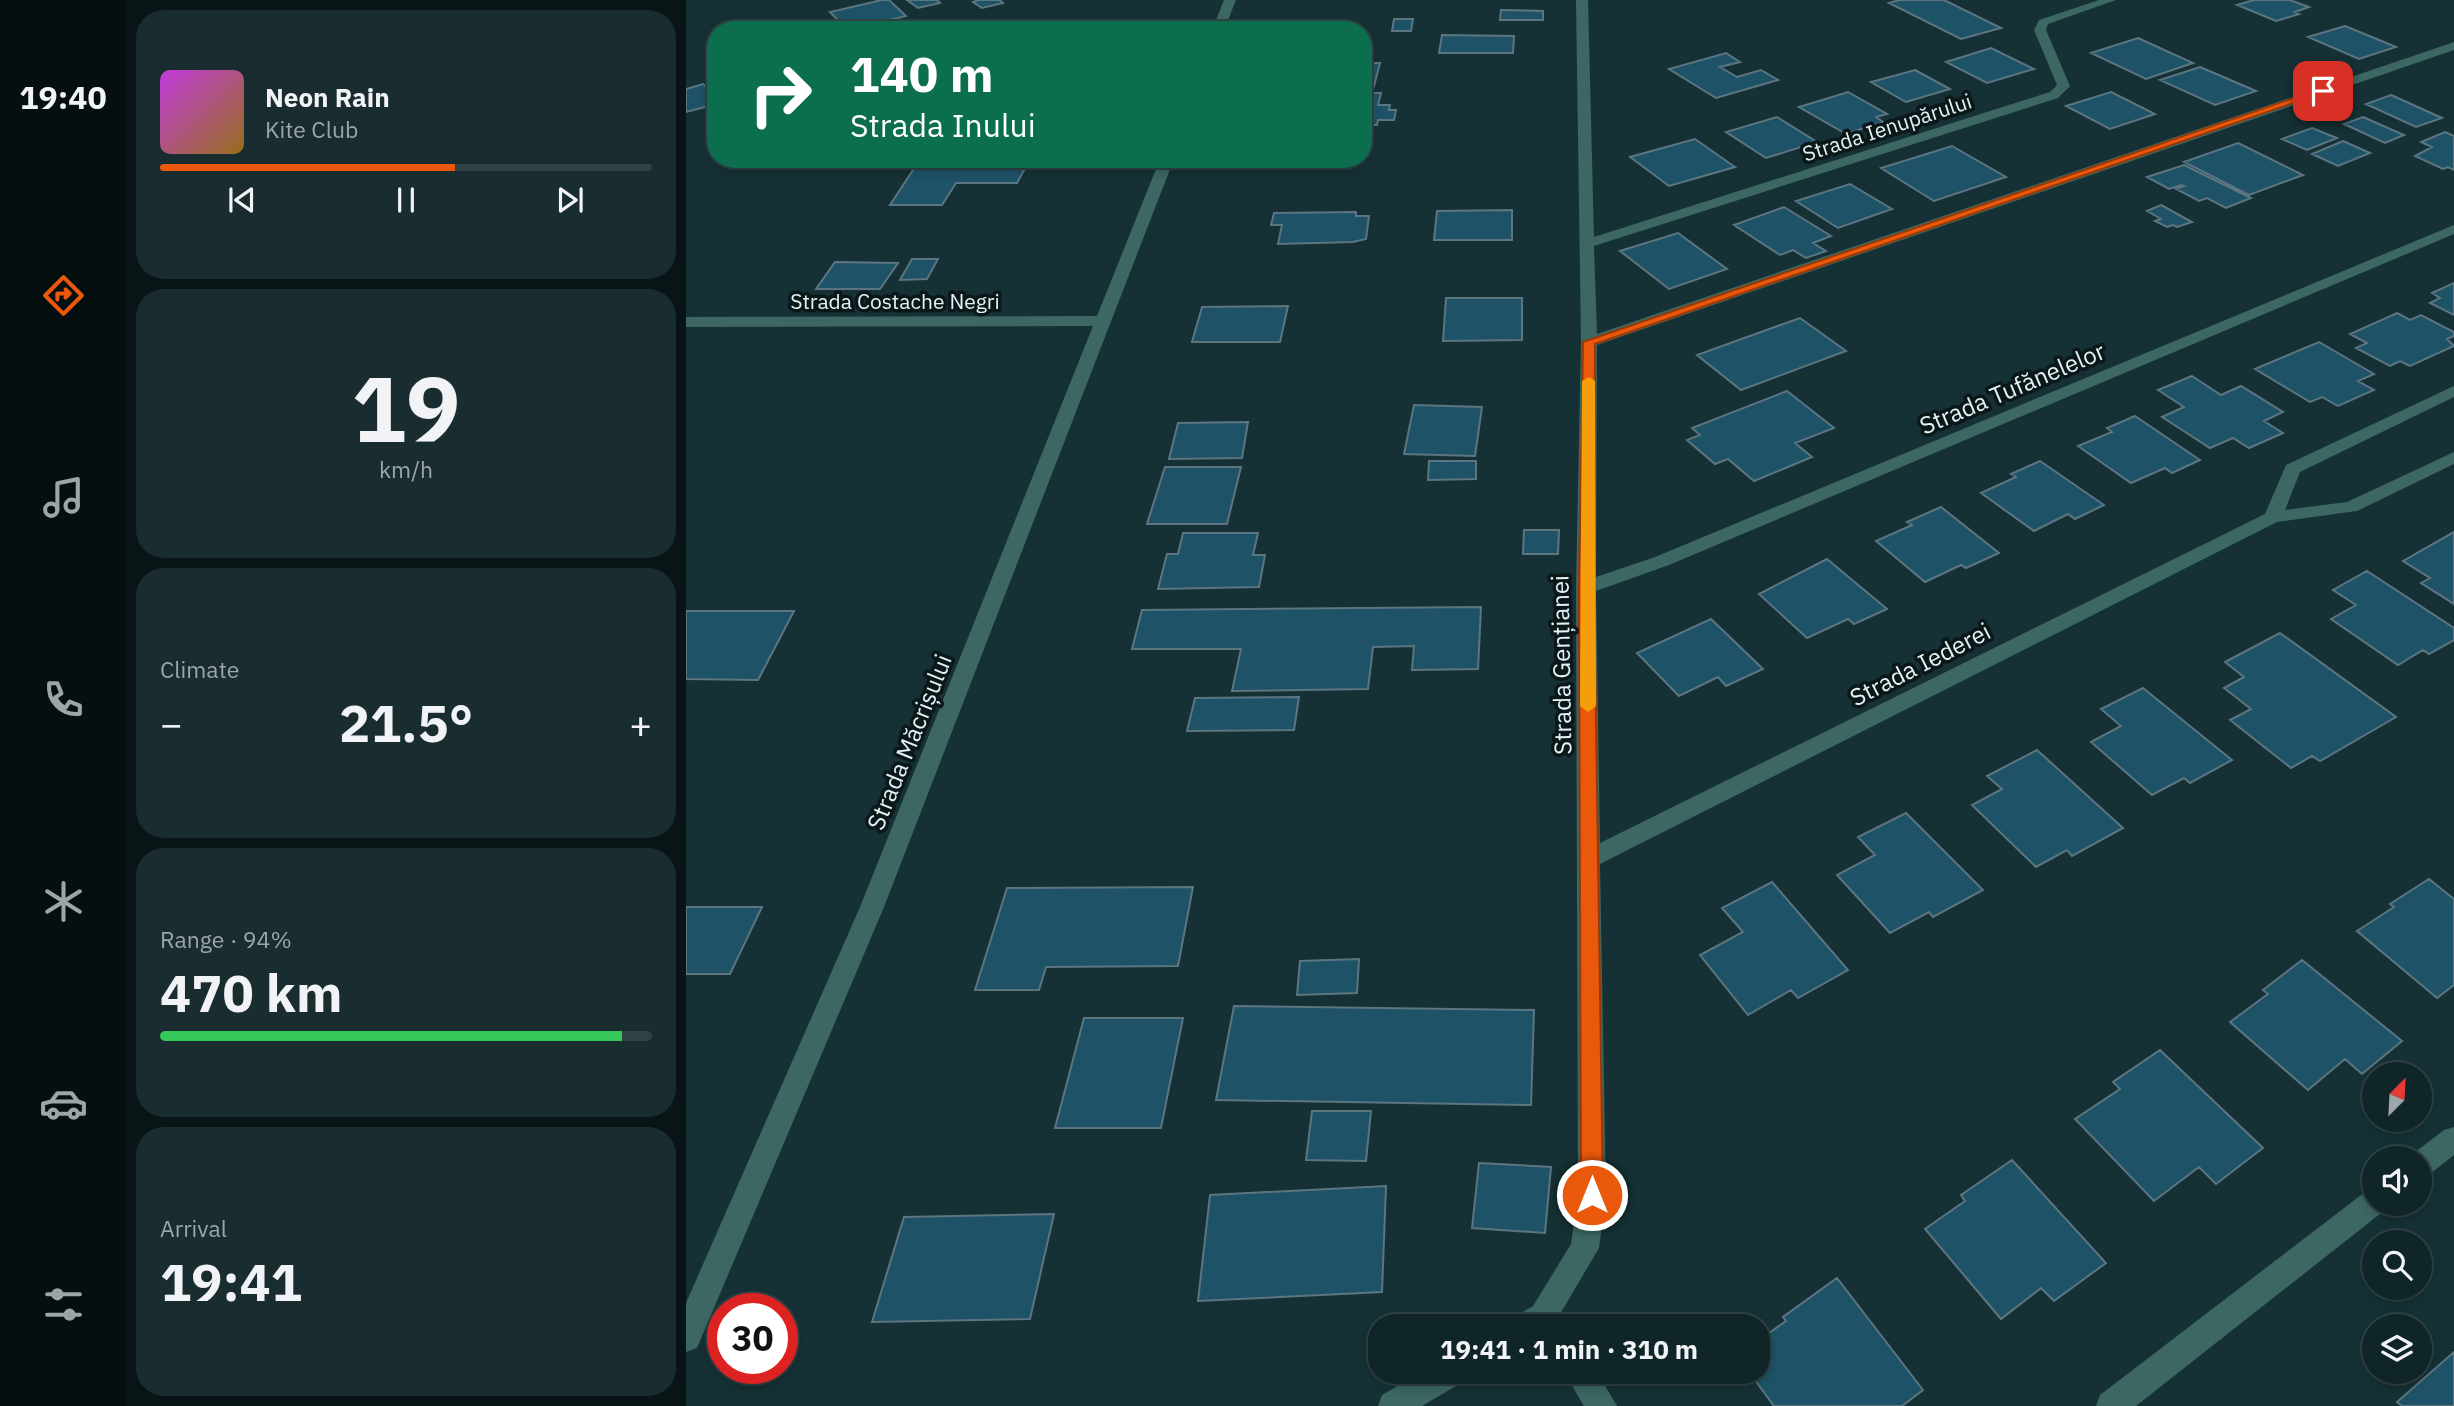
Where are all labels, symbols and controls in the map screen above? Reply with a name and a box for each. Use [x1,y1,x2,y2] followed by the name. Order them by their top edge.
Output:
[850,42,994,105] text: 140 m
[735,49,826,140] icon: right
[2293,61,2353,121] pin
[2304,72,2342,110] icon: arrive
[19,76,107,118] text: 19:40
[265,80,390,114] text: Neon Rain
[1799,86,1975,168] street label: Strada Ienupărului
[850,104,1036,146] text: Strada Inului
[265,114,358,144] text: Kite Club
[223,181,261,219] icon: previous
[387,181,425,219] icon: pause
[551,181,589,219] icon: next
[39,271,88,320] icon: directions
[790,287,1000,315] street label: Strada Costache Negri
[1914,334,2110,441] street label: Strada Tufănelelor
[351,349,461,467] text: 19
[379,454,433,484] text: km/h
[39,473,88,522] icon: music
[1543,575,1579,755] street label: Strada Gențianei
[1844,615,1996,713] street label: Strada Iederei
[859,649,959,835] street label: Strada Măcrișului
[160,654,239,684] text: Climate
[39,675,88,724] icon: phone
[339,689,473,756] text: 21.5°
[160,699,183,748] text: −
[629,699,652,748] text: +
[39,877,88,926] icon: climate
[160,924,292,954] text: Range · 94%
[160,959,342,1026] text: 470 km
[2362,1062,2432,1132] north arrow
[2362,1062,2432,1384] map controls
[39,1079,88,1128] icon: car
[2362,1146,2432,1216] button: sound
[1555,1158,1629,1232] position arrow
[160,1213,227,1243] text: Arrival
[2362,1230,2432,1300] button: search
[160,1248,302,1315] text: 19:41
[39,1280,88,1329] icon: filters
[707,1293,798,1384] speed limit sign: 30
[2362,1314,2432,1384] button: layers
[1440,1332,1698,1366] text: 19:41 · 1 min · 310 m

